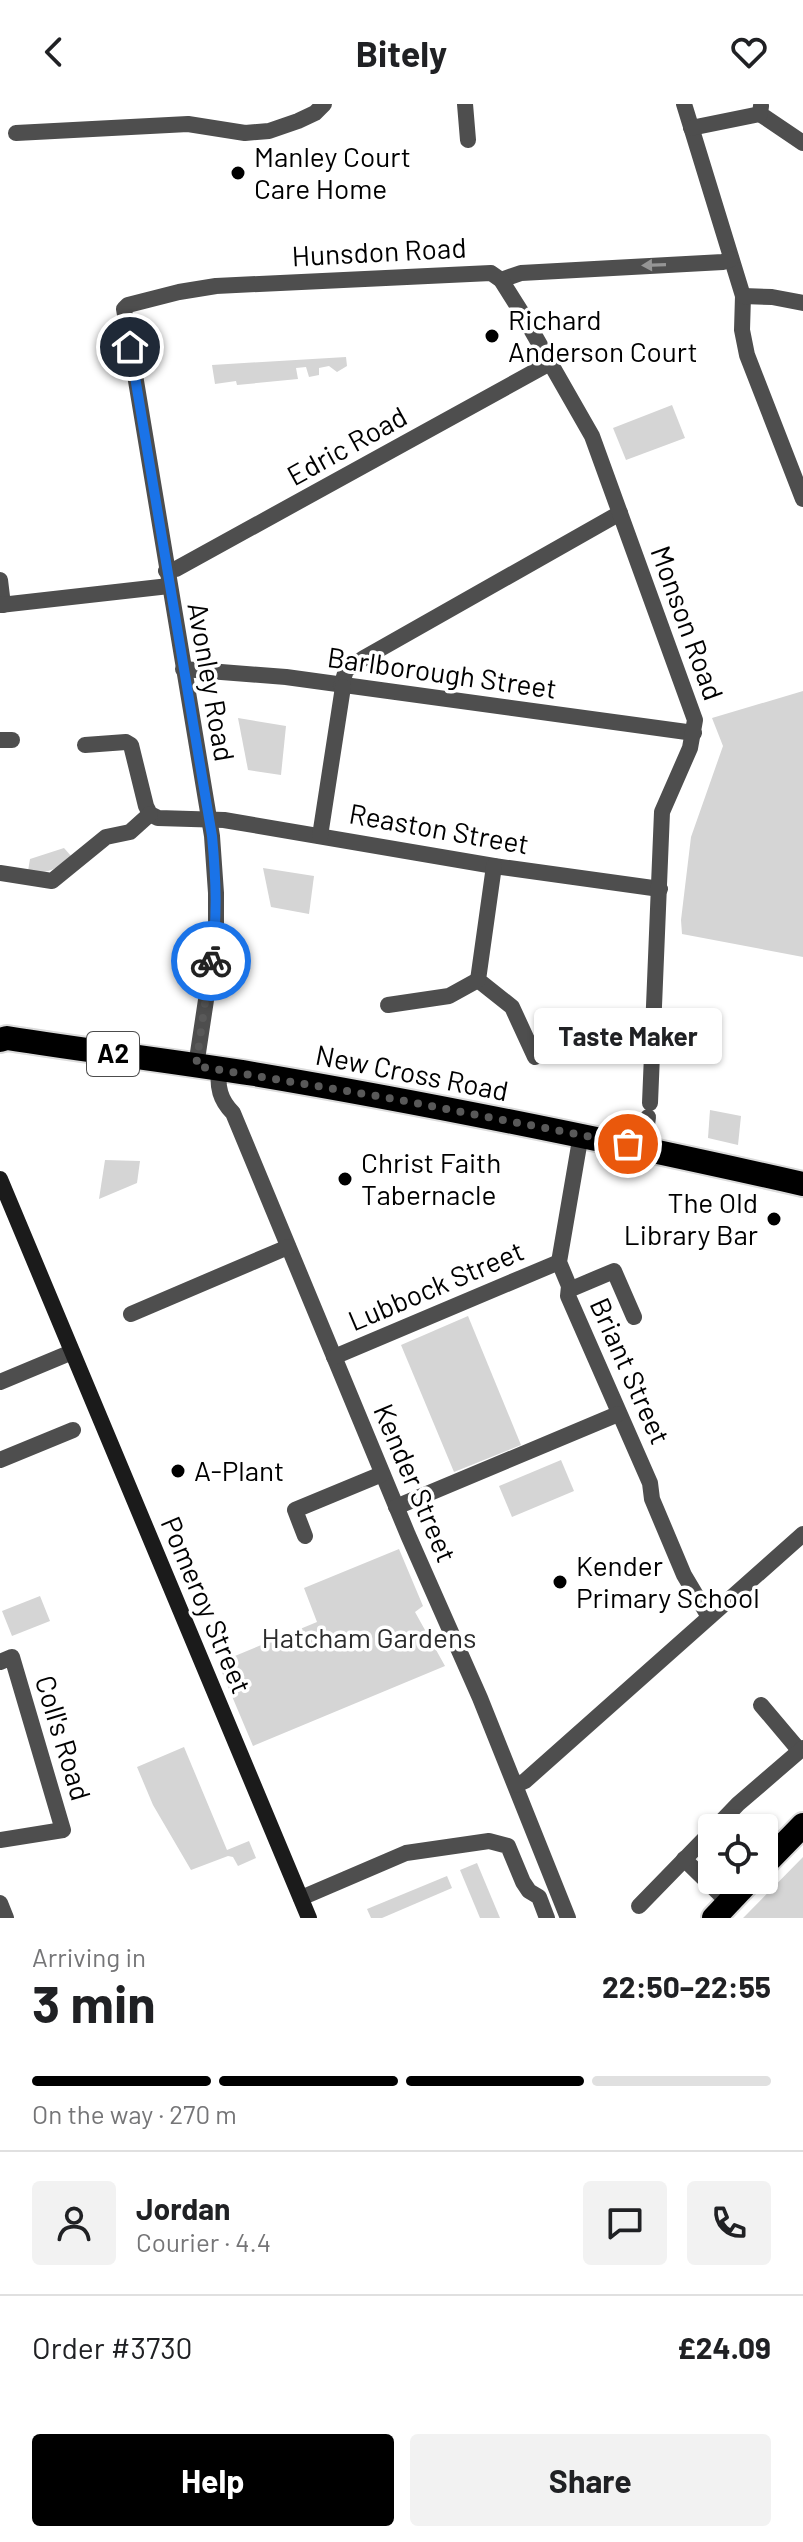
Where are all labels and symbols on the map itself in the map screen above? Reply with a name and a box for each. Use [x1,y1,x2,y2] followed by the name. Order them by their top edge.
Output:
[254,139,411,205] place label: Manley Court Care Home
[229,164,247,182] marker: Manley Court Care Home
[291,229,467,273] street label: Hunsdon Road
[641,259,666,272] one-way arrow
[508,302,698,368] place label: Richard Anderson Court
[96,313,164,381] pin
[483,327,501,345] marker: Richard Anderson Court
[281,398,412,492] street label: Edric Road
[644,541,732,704] street label: Monson Road
[181,600,243,764] street label: Avonley Road
[325,639,559,705] street label: Barlborough Street
[347,795,532,861] street label: Reaston Street
[171,921,251,1001] courier
[534,1008,722,1064] callout: Taste Maker
[87,1032,139,1076] road number: A2
[313,1037,511,1107] street label: New Cross Road
[594,1110,662,1178] pin
[361,1145,501,1211] place label: Christ Faith Tabernacle
[336,1170,354,1188] marker: Christ Faith Tabernacle
[624,1185,758,1251] place label: The Old Library Bar
[765,1210,783,1228] marker: The Old Library Bar
[343,1233,528,1337] street label: Lubbock Street
[584,1292,678,1449] street label: Briant Street
[367,1398,465,1567] street label: Kender Street
[194,1453,284,1487] place label: A-Plant
[169,1462,187,1480] marker: A-Plant
[154,1511,259,1698] street label: Pomeroy Street
[576,1548,760,1614] place label: Kender Primary School
[551,1573,569,1591] marker: Kender Primary School
[261,1620,477,1654] park label: Hatcham Gardens
[29,1671,99,1804] street label: Coll's Road

